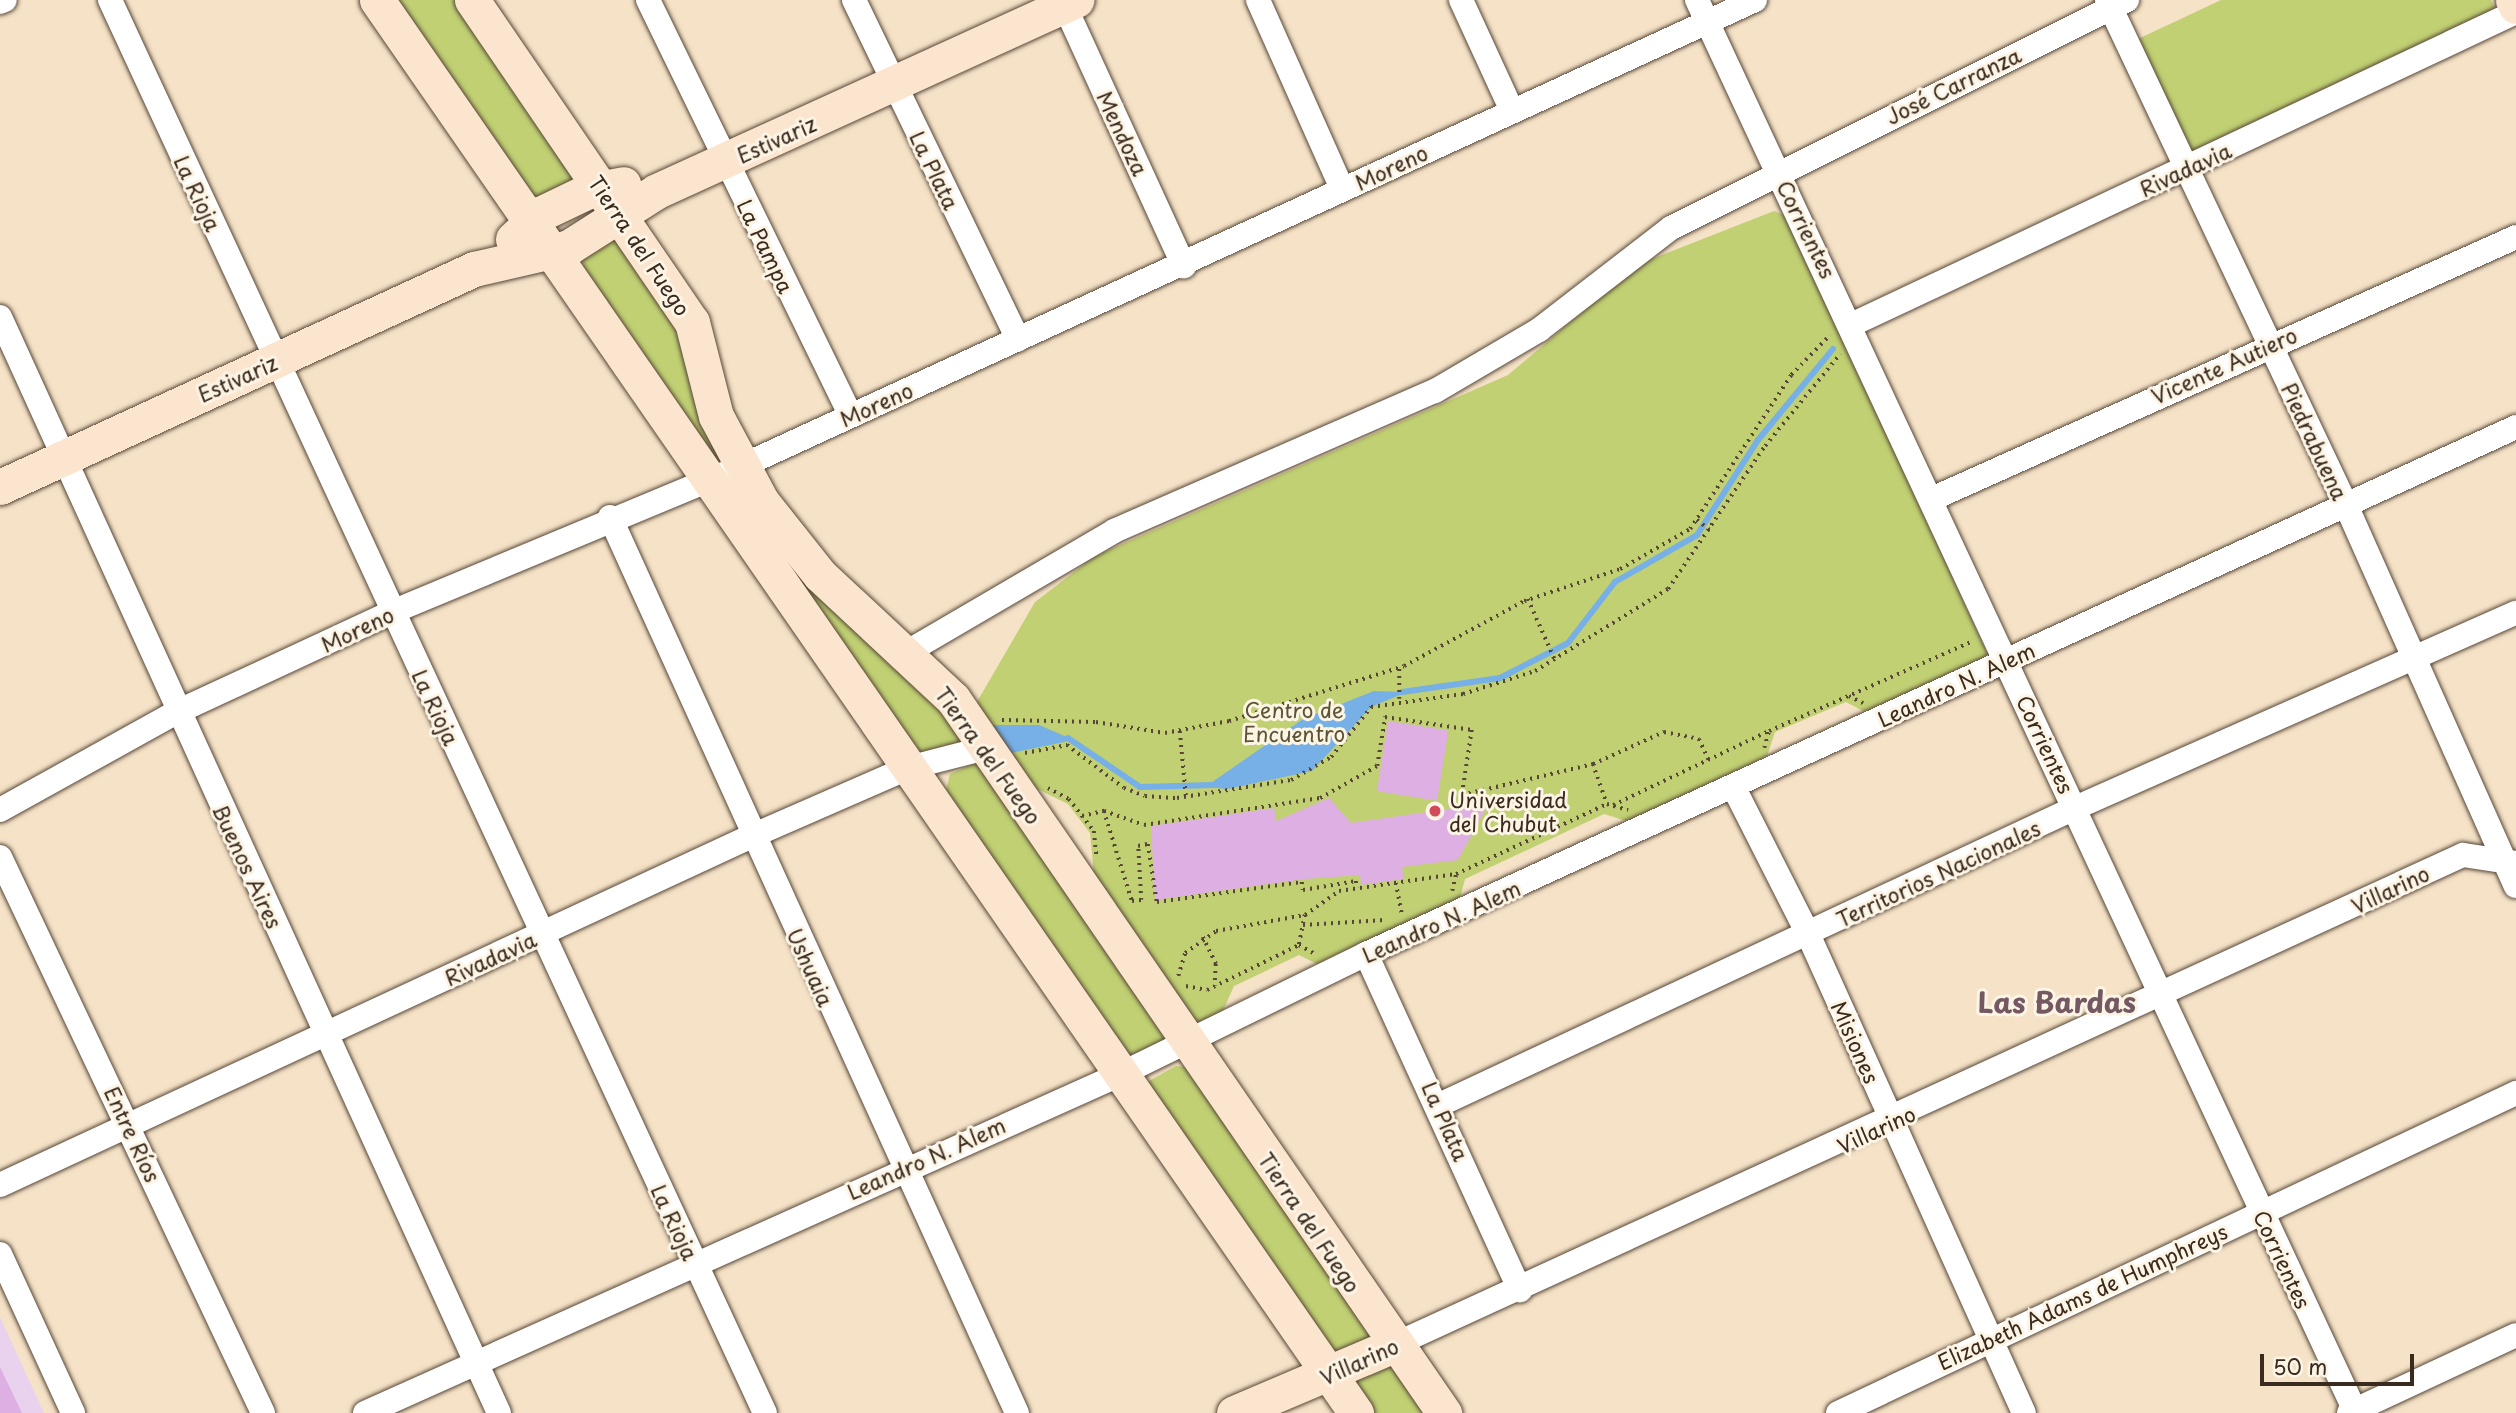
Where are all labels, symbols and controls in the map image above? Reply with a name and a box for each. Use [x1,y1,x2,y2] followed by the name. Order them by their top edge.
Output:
[1882,42,2024,128] street label: José Carranza
[1092,87,1154,179] street label: Mendoza
[732,110,820,168] street label: Estivariz
[905,126,965,214] street label: La Plata
[2135,137,2235,201] street label: Rivadavia
[1351,139,1431,195] street label: Moreno
[169,151,227,235] street label: La Rioja
[584,170,696,320] street label: Tierra del Fuego
[1773,176,1841,282] street label: Corrientes
[732,195,800,297] street label: La Pampa
[2147,322,2301,408] street label: Vicente Autiero
[193,349,281,407] street label: Estivariz
[836,377,916,431] street label: Moreno
[2277,378,2353,504] street label: Piedrabuena
[317,601,397,657] street label: Moreno
[1873,637,2039,731] street label: Leandro N. Alem
[407,665,465,749] street label: La Rioja
[931,681,1047,829] street label: Tierra del Fuego
[2012,691,2080,797] street label: Corrientes
[1243,696,1345,746] park label: Centro de Encuentro
[1449,786,1567,836] place label: Universidad del Chubut
[208,800,288,932] street label: Buenos Aires
[1427,803,1443,819] marker: Universidad del Chubut
[1833,815,2043,931] street label: Territorios Nacionales
[2347,860,2433,918] street label: Villarino
[1358,875,1524,967] street label: Leandro N. Alem
[783,924,839,1010] street label: Ushuaia
[440,926,540,990] street label: Rivadavia
[1977,985,2137,1019] district label: Las Bardas
[1827,997,1885,1087] street label: Misiones
[1417,1077,1475,1165] street label: La Plata
[100,1082,166,1186] street label: Entre Ríos
[1833,1100,1919,1158] street label: Villarino
[843,1112,1009,1204] street label: Leandro N. Alem
[1254,1147,1366,1297] street label: Tierra del Fuego
[646,1180,704,1264] street label: La Rioja
[2249,1206,2317,1312] street label: Corrientes
[1931,1217,2233,1375] street label: Elizabeth Adams de Humphreys
[1316,1333,1402,1389] street label: Villarino
[2264,1340,2418,1384] scale bar
[2273,1350,2327,1382] text: 50 m

